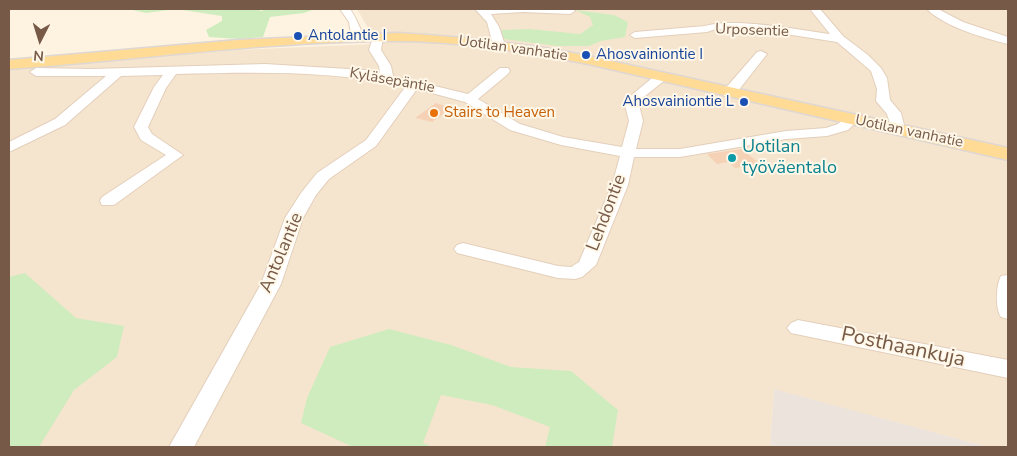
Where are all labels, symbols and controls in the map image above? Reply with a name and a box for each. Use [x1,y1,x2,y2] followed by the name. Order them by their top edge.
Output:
[15,15,65,65] north arrow
[715,21,789,41] street label: Urposentie
[308,27,386,45] place label: Antolantie I
[292,30,304,42] marker: Antolantie I
[457,32,569,66] street label: Uotilan vanhatie
[33,46,45,65] text: N
[596,46,703,64] place label: Ahosvainiontie I
[580,49,592,61] marker: Ahosvainiontie I
[348,65,436,97] street label: Kyläsepäntie
[623,93,734,111] place label: Ahosvainiontie L
[738,96,750,108] marker: Ahosvainiontie L
[444,104,555,122] place label: Stairs to Heaven
[428,107,440,119] marker: Stairs to Heaven
[853,112,965,152] street label: Uotilan vanhatie
[742,137,837,180] place label: Uotilan työväentalo
[726,152,738,164] marker: Uotilan työväentalo
[583,172,631,254] street label: Lehdontie
[256,210,308,296] street label: Antolantie
[839,323,967,373] street label: Posthaankuja

